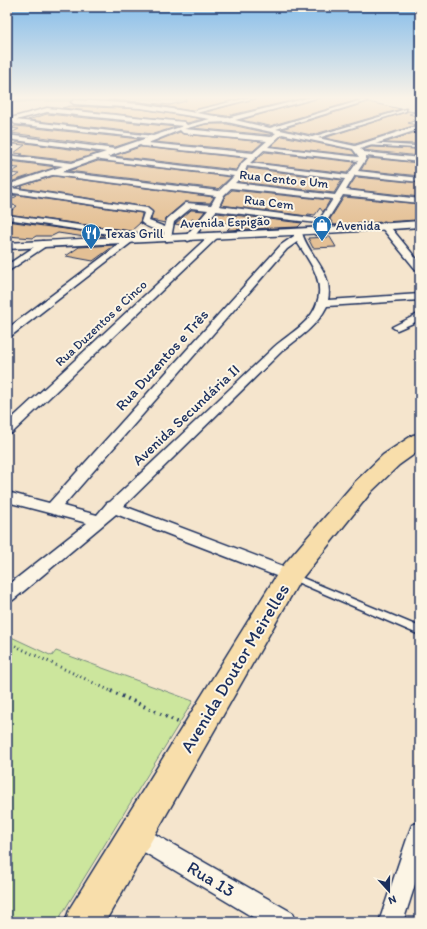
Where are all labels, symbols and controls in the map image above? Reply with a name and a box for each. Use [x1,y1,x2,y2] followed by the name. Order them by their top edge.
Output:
[239,167,329,191] street label: Rua Cento e Um
[243,192,295,212] street label: Rua Cem
[180,213,271,231] street label: Avenida Espigão
[311,214,333,242] shop icon: Avenida
[336,218,381,233] place label: Avenida
[80,222,102,250] restaurant icon: Texas Grill
[105,226,164,241] place label: Texas Grill
[52,276,150,369] street label: Rua Duzentos e Cinco
[112,306,212,414] street label: Rua Duzentos e Três
[129,361,243,469] street label: Avenida Secundária II
[176,579,294,757] street label: Avenida Doutor Meirelles
[183,856,239,902] street label: Rua 13
[369,871,409,911] north arrow
[387,892,398,907] text: N

